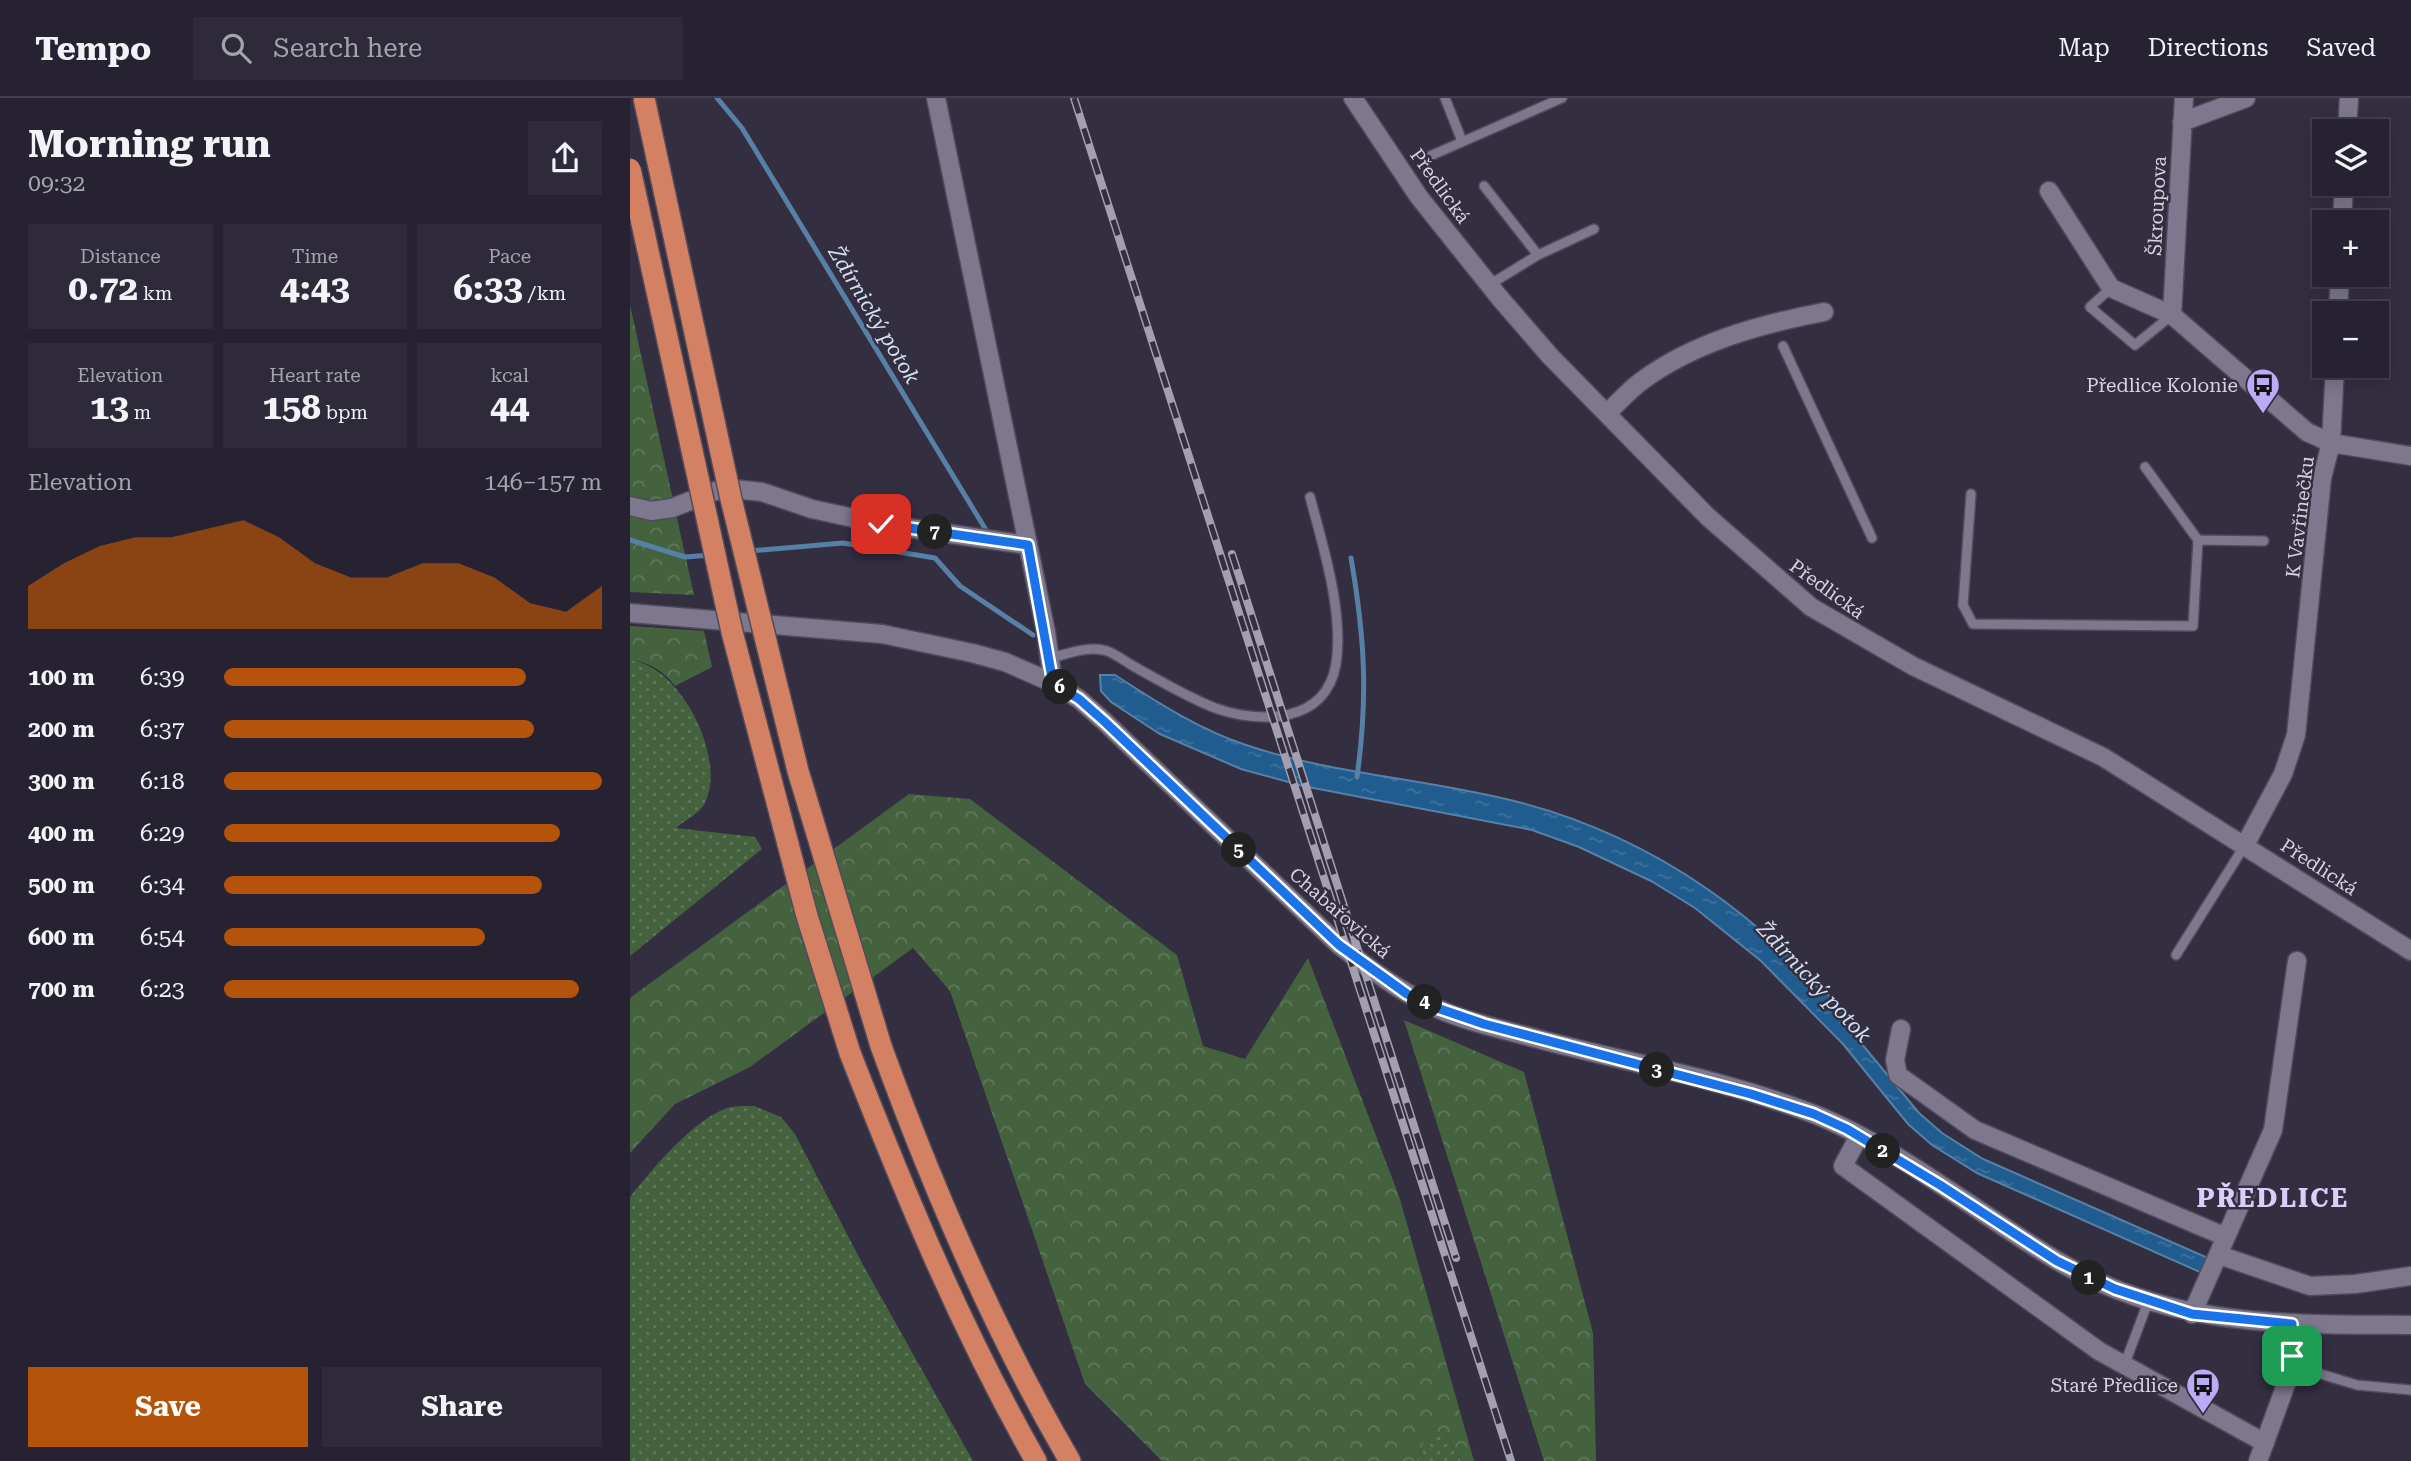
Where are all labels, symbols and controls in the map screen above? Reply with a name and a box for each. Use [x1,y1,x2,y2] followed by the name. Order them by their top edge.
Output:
[193,17,683,80] search box
[35,29,151,68] text: Tempo
[217,29,255,67] icon: search
[273,33,422,63] text: Search here
[2058,34,2110,62] text: Map
[2148,34,2268,62] text: Directions
[2306,34,2376,62] text: Saved
[2312,119,2389,378] map controls
[2312,119,2389,196] button: layers
[528,121,602,195] button: share
[28,122,271,166] text: Morning run
[1405,144,1475,228] street label: Předlická
[2143,155,2171,256] street label: Škroupova
[28,170,85,197] text: 09:32
[2312,210,2389,287] button: +
[823,241,925,389] water label: Ždírnický potok
[80,245,161,268] text: Distance
[292,245,338,268] text: Time
[488,245,531,268] text: Pace
[68,268,138,309] text: 0.72
[280,268,350,309] text: 4:43
[453,268,523,309] text: 6:33
[138,282,172,305] text: km
[523,282,566,305] text: /km
[2312,301,2389,378] button: −
[77,364,163,387] text: Elevation
[269,364,361,387] text: Heart rate
[491,364,529,387] text: kcal
[2244,366,2282,415] bus stop icon: Předlice Kolonie
[2086,374,2238,397] place label: Předlice Kolonie
[90,387,129,428] text: 13
[262,387,321,428] text: 158
[490,387,529,428] text: 44
[129,401,151,424] text: m
[321,401,368,424] text: bpm
[2281,455,2319,579] street label: K Vavřinečku
[28,469,132,496] text: Elevation
[484,469,602,496] text: 146–157 m
[851,494,911,554] pin
[862,505,900,543] icon: check
[918,514,952,550] pin: 7
[929,520,940,543] text: 7
[1785,554,1869,624] street label: Předlická
[28,664,95,691] text: 100 m
[140,664,185,691] text: 6:39
[1042,670,1078,704] pin: 6
[1054,675,1065,698] text: 6
[28,716,95,743] text: 200 m
[140,716,185,743] text: 6:37
[28,768,95,795] text: 300 m
[140,768,185,795] text: 6:18
[28,820,95,847] text: 400 m
[140,820,185,847] text: 6:29
[1222,832,1256,868] pin: 5
[2276,834,2362,901] street label: Předlická
[1233,838,1244,861] text: 5
[1285,863,1396,964] street label: Chabařovická
[28,872,95,899] text: 500 m
[140,872,185,899] text: 6:34
[1751,916,1876,1048] water label: Ždírnický potok
[28,924,95,951] text: 600 m
[140,924,185,951] text: 6:54
[28,976,95,1003] text: 700 m
[140,976,185,1003] text: 6:23
[1408,984,1442,1020] pin: 4
[1419,990,1430,1013] text: 4
[1640,1052,1674,1088] pin: 3
[1651,1058,1662,1081] text: 3
[1866,1134,1900,1168] pin: 2
[1877,1139,1888,1162] text: 2
[2197,1182,2349,1213] district label: PŘEDLICE
[2072,1260,2106,1296] pin: 1
[2083,1266,2094,1289] text: 1
[2262,1326,2322,1386] pin
[2273,1337,2311,1375] icon: arrive
[2184,1366,2222,1415] bus stop icon: Staré Předlice
[28,1367,308,1447] button: Save
[322,1367,602,1447] button: Share
[2051,1374,2178,1397] place label: Staré Předlice

